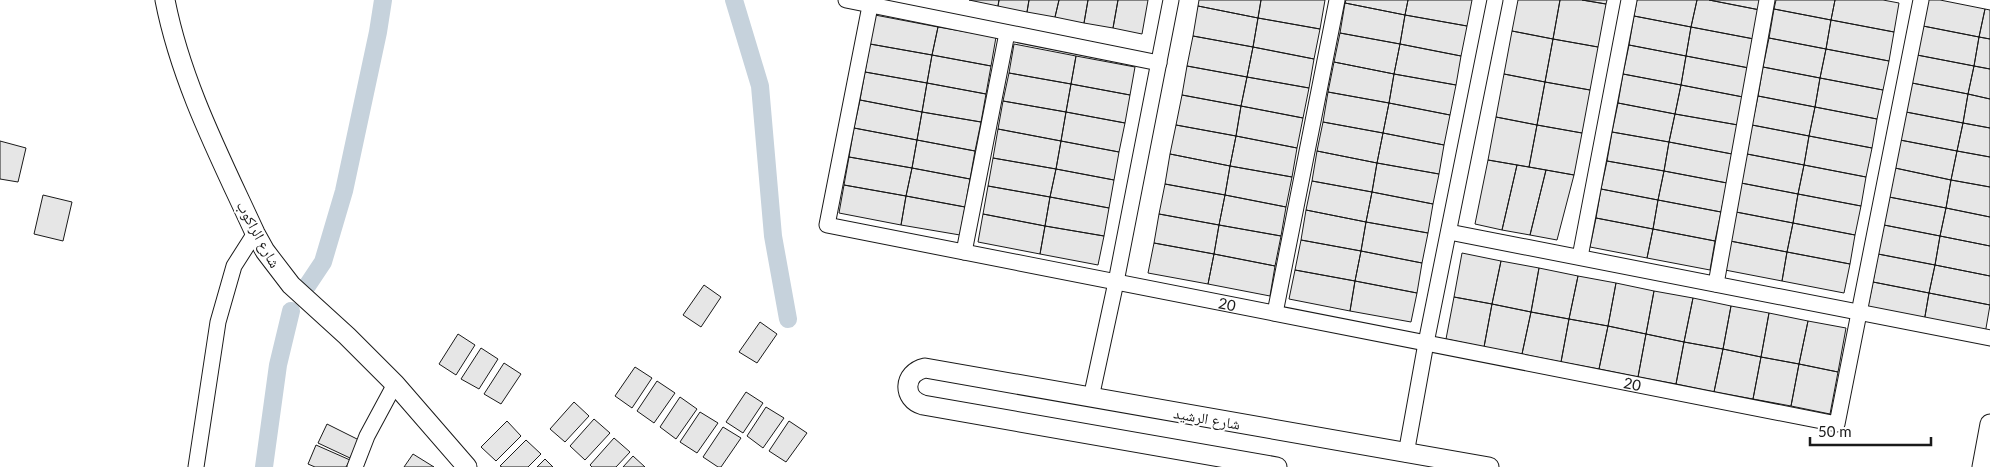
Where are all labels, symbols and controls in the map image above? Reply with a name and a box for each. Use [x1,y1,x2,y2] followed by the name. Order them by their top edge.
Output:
[232,197,285,272] street label: شارع الراكوب
[1217,293,1238,314] street label: 20
[1622,373,1643,394] street label: 20
[1172,403,1242,435] street label: شارع الرشيد
[1810,414,1931,446] scale bar
[1818,422,1852,440] text: 50 m

